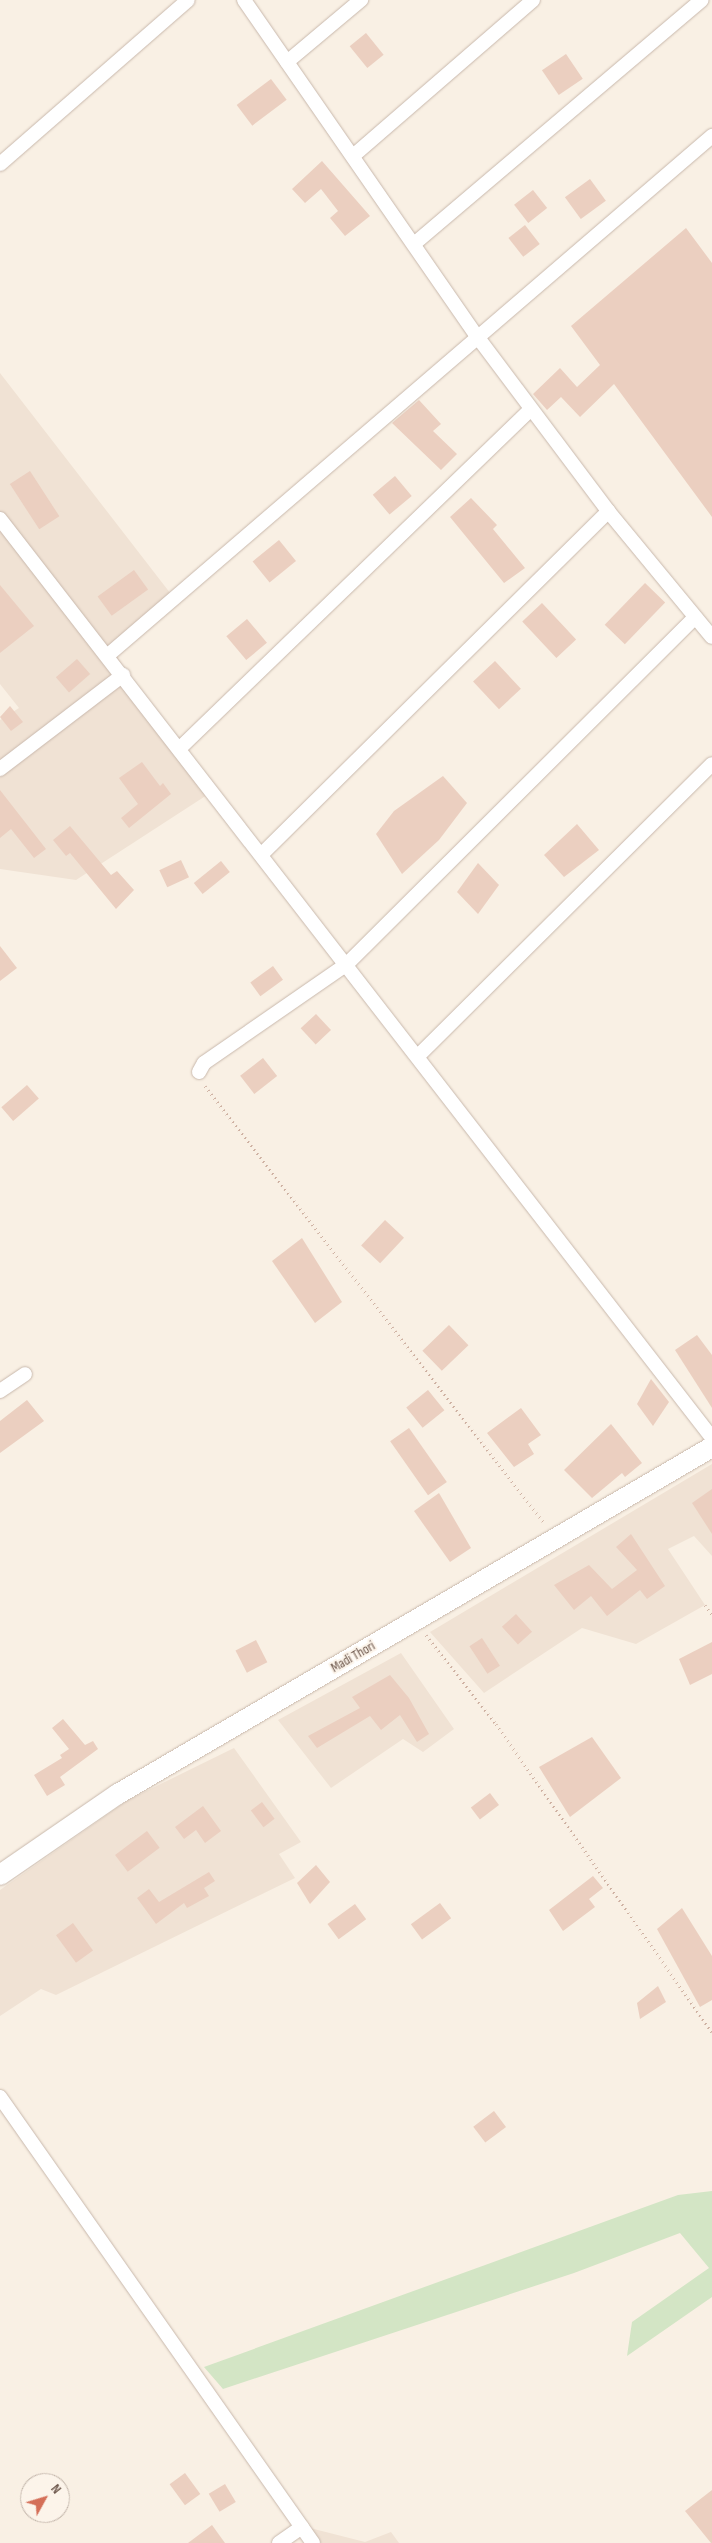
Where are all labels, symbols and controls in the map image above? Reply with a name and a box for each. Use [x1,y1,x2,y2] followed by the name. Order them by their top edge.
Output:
[328,1638,378,1676] street label: Madi Thori
[20,2473,70,2523] north arrow
[47,2481,65,2497] text: N

